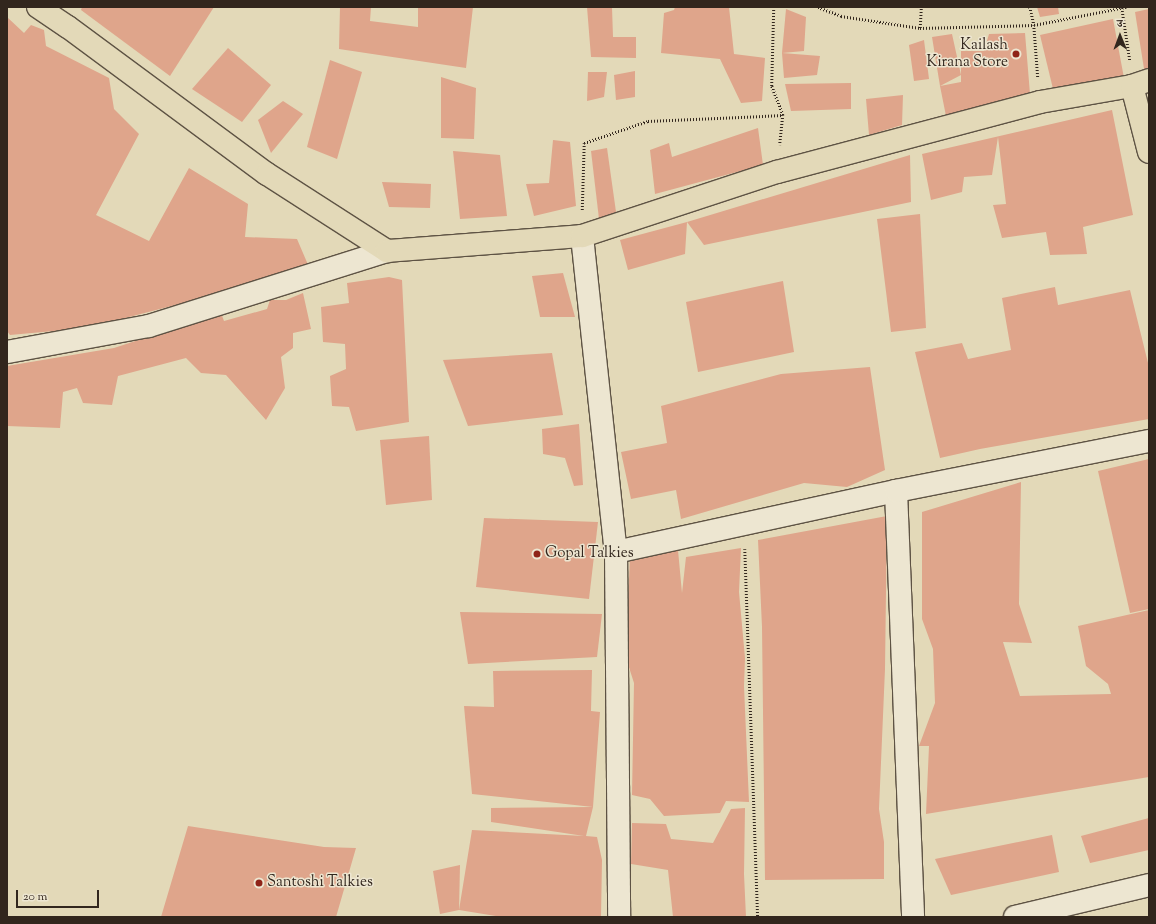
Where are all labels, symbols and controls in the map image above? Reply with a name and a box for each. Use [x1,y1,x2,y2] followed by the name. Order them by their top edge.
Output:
[1100,16,1140,56] north arrow
[1117,16,1123,32] text: उ
[927,36,1008,71] place label: Kailash Kirana Store
[1011,49,1021,59] marker: Kailash Kirana Store
[545,545,634,563] place label: Gopal Talkies
[532,549,542,559] marker: Gopal Talkies
[267,874,373,892] place label: Santoshi Talkies
[254,878,264,888] marker: Santoshi Talkies
[18,882,101,908] scale bar
[23,888,47,906] text: 20 m

